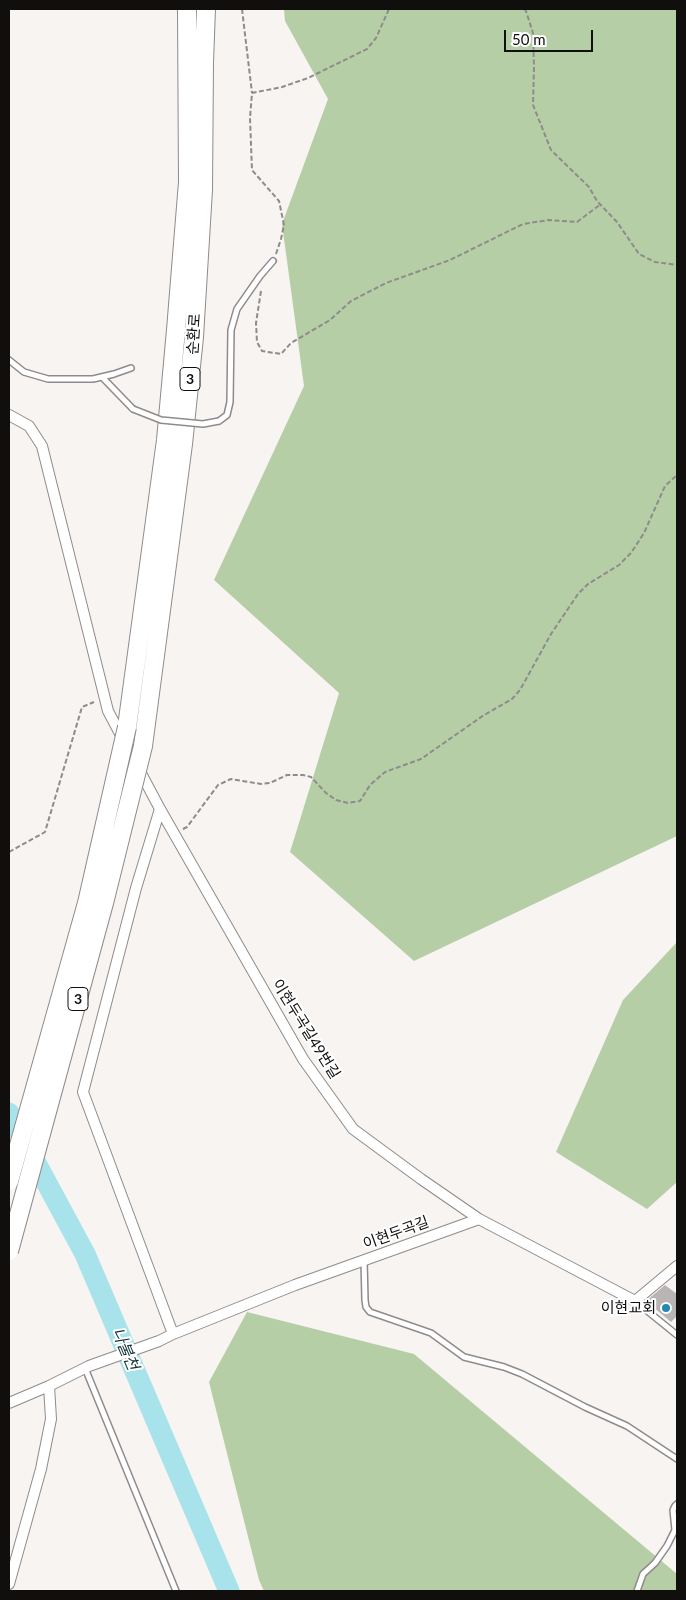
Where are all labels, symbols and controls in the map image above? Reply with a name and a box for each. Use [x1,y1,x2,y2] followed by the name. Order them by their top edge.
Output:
[506,20,595,52] scale bar
[512,30,546,48] text: 50 m
[184,313,204,355] street label: 순환로
[180,368,200,390] road number: 3
[268,976,344,1082] street label: 이현두곡길49번길
[68,988,88,1011] road number: 3
[361,1213,431,1253] street label: 이현두곡길
[601,1299,656,1317] place label: 이현교회
[660,1302,672,1314] marker: 이현교회
[108,1325,142,1373] water label: 나불천

